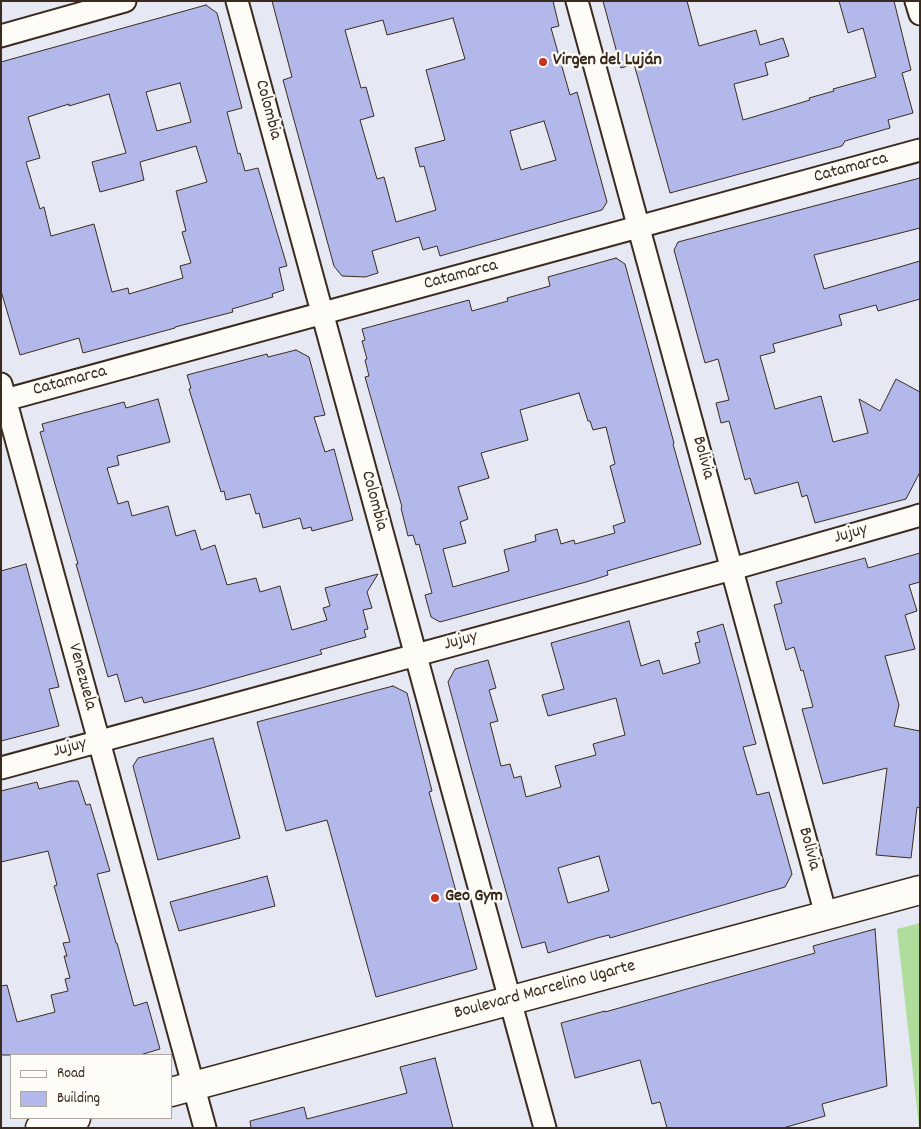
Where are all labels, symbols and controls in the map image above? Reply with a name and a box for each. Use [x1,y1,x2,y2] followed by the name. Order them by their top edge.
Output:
[553,51,662,73] place label: Virgen del Luján
[537,56,549,68] marker: Virgen del Luján
[249,78,285,142] street label: Colombia
[812,149,890,189] street label: Catamarca
[422,256,500,296] street label: Catamarca
[31,362,109,402] street label: Catamarca
[686,434,718,482] street label: Bolivia
[355,469,391,533] street label: Colombia
[832,520,870,550] street label: Jujuy
[442,627,480,657] street label: Jujuy
[62,641,100,713] street label: Venezuela
[51,734,89,764] street label: Jujuy
[792,825,824,873] street label: Bolivia
[445,887,503,909] place label: Geo Gym
[429,892,441,904] marker: Geo Gym
[452,956,638,1026] street label: Boulevard Marcelino Ugarte
[10,1054,172,1119] legend
[57,1063,85,1085] text: Road
[57,1088,100,1110] text: Building

